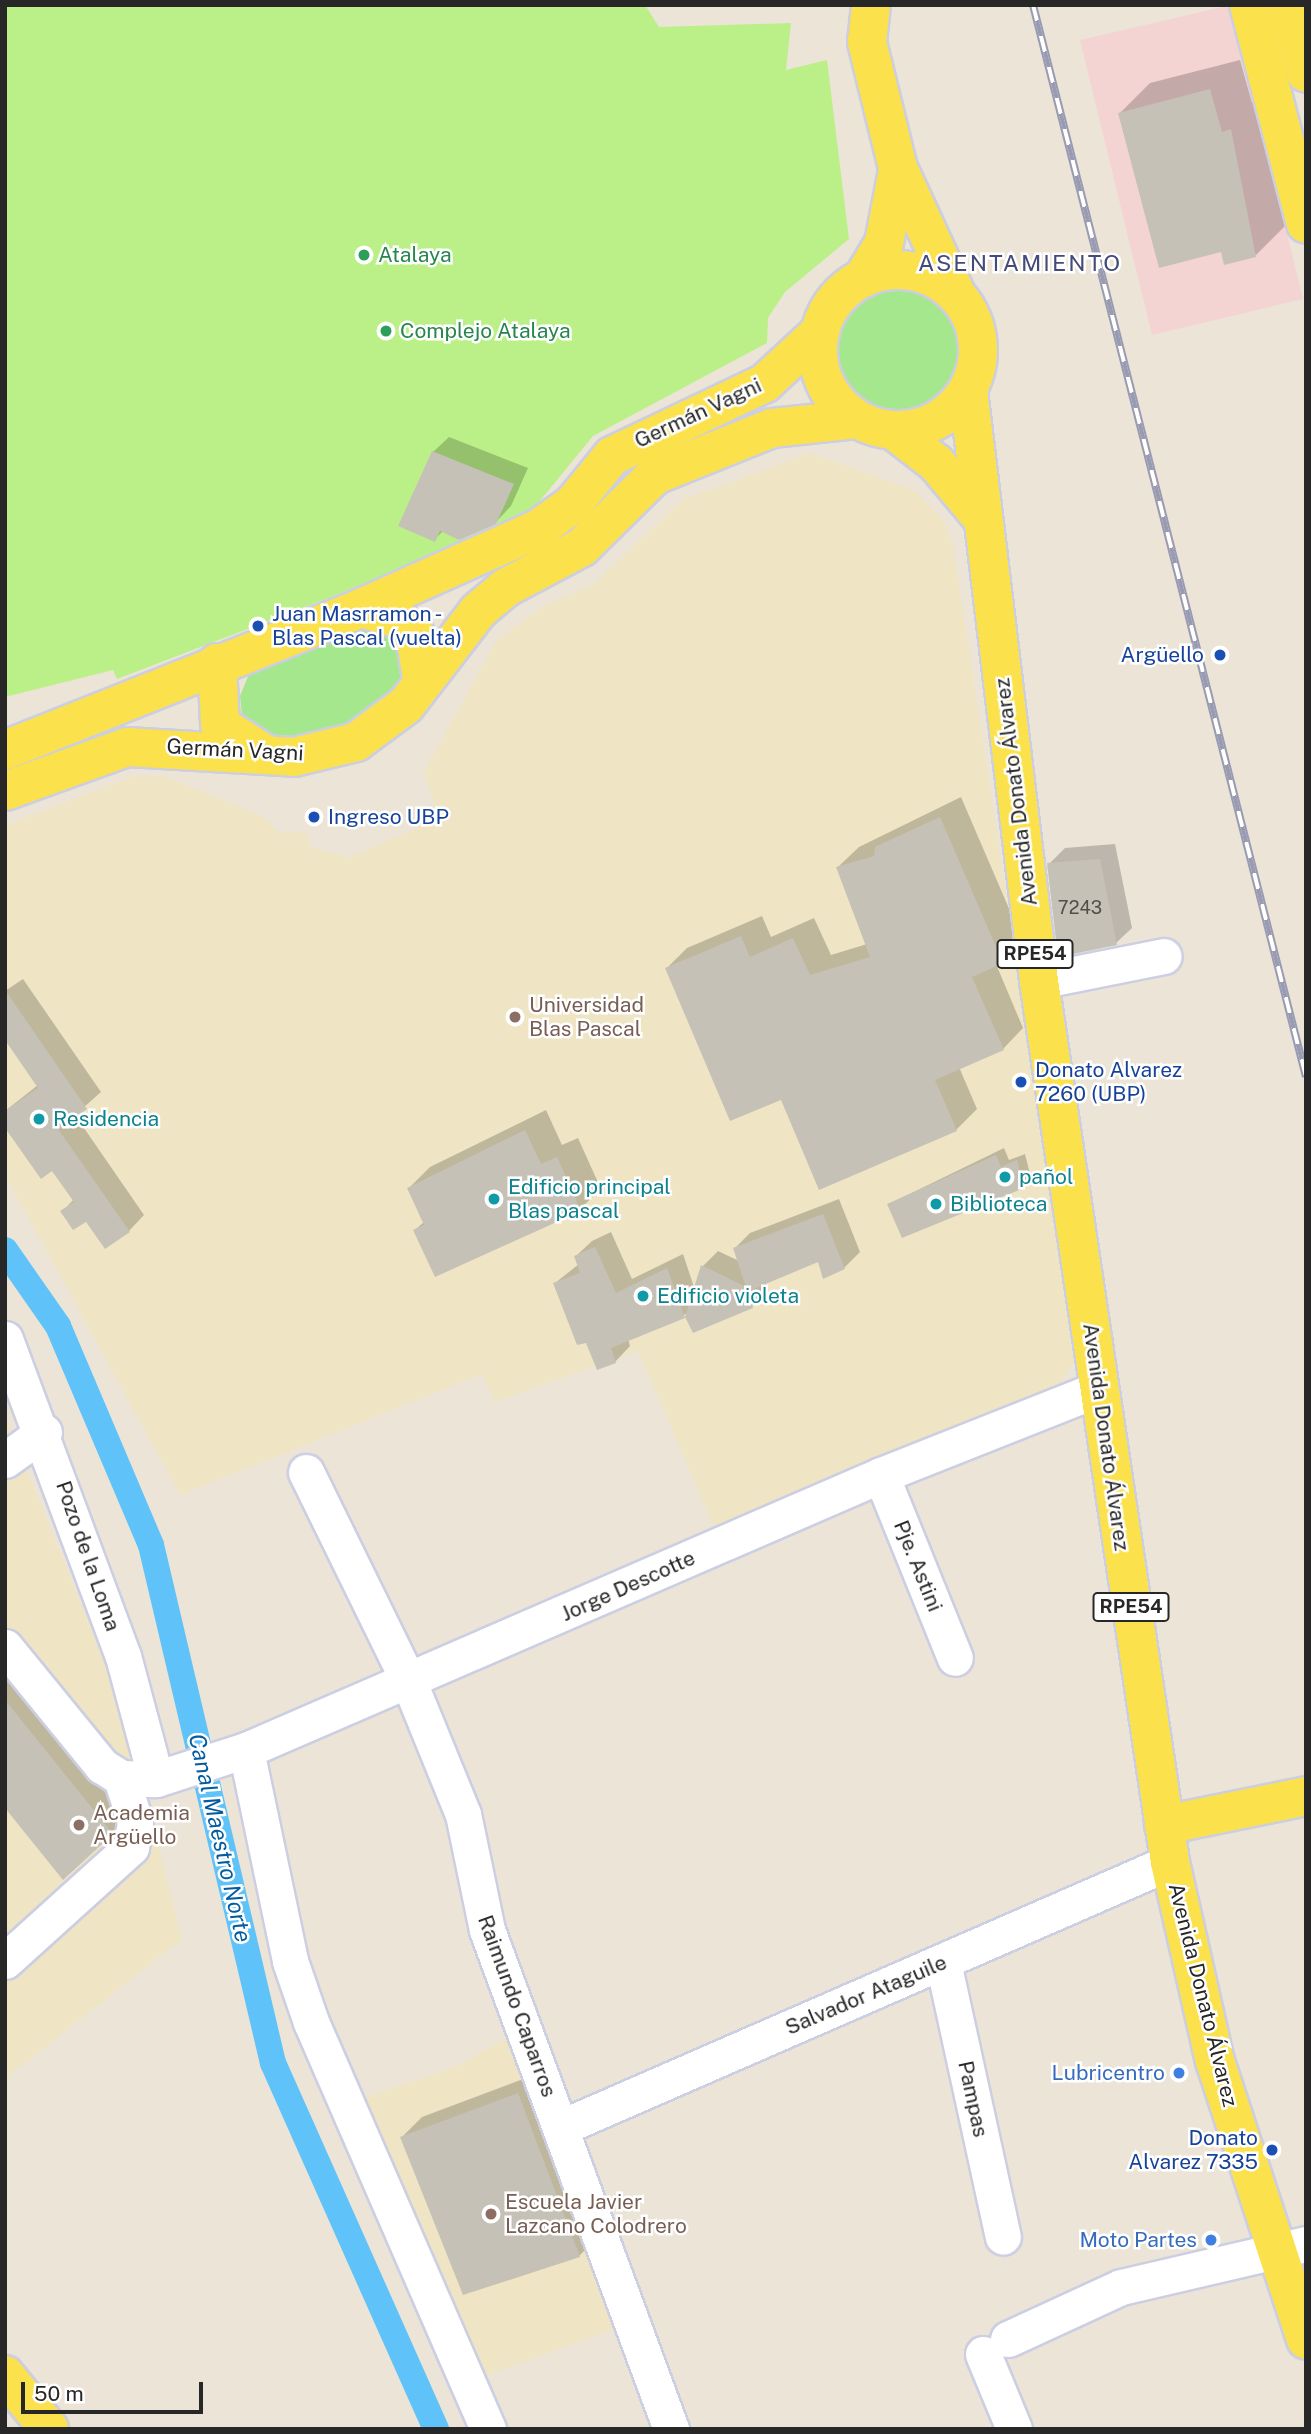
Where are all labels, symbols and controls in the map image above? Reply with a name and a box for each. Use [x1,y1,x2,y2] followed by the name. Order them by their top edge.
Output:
[378,242,452,268] place label: Atalaya
[356,247,372,263] marker: Atalaya
[919,249,1121,277] district label: ASENTAMIENTO
[400,318,571,344] place label: Complejo Atalaya
[378,323,394,339] marker: Complejo Atalaya
[630,372,766,454] street label: Germán Vagni
[272,601,462,651] place label: Juan Masrramon - Blas Pascal (vuelta)
[250,618,266,634] marker: Juan Masrramon - Blas Pascal (vuelta)
[1121,642,1204,668] place label: Argüello
[1210,645,1230,665] marker: Argüello
[990,677,1042,907] street label: Avenida Donato Álvarez
[166,734,304,766] street label: Germán Vagni
[328,804,449,830] place label: Ingreso UBP
[306,809,322,825] marker: Ingreso UBP
[1058,897,1102,919] house number: 7243
[996,938,1074,970] road number: RPE54
[529,992,644,1042] place label: Universidad Blas Pascal
[507,1009,523,1025] marker: Universidad Blas Pascal
[1035,1057,1182,1107] place label: Donato Alvarez 7260 (UBP)
[1013,1074,1029,1090] marker: Donato Alvarez 7260 (UBP)
[53,1106,159,1132] place label: Residencia
[31,1111,47,1127] marker: Residencia
[1019,1164,1073,1190] place label: pañol
[997,1169,1013,1185] marker: pañol
[508,1174,671,1224] place label: Edificio principal Blas pascal
[486,1191,502,1207] marker: Edificio principal Blas pascal
[950,1191,1047,1217] place label: Biblioteca
[928,1196,944,1212] marker: Biblioteca
[657,1283,799,1309] place label: Edificio violeta
[635,1288,651,1304] marker: Edificio violeta
[1078,1322,1134,1552] street label: Avenida Donato Álvarez
[50,1477,126,1635] street label: Pozo de la Loma
[888,1517,948,1615] street label: Pje. Astini
[557,1545,699,1627] street label: Jorge Descotte
[1092,1592,1170,1623] road number: RPE54
[183,1731,257,1945] water label: Canal Maestro Norte
[93,1800,190,1850] place label: Academia Argüello
[71,1817,87,1833] marker: Academia Argüello
[1163,1881,1243,2109] street label: Avenida Donato Álvarez
[472,1912,562,2100] street label: Raimundo Caparros
[782,1950,950,2040] street label: Salvador Ataguile
[953,2059,993,2139] street label: Pampas
[1052,2060,1165,2086] place label: Lubricentro
[1171,2065,1187,2081] marker: Lubricentro
[1128,2125,1258,2175] place label: Donato Alvarez 7335
[1264,2142,1280,2158] marker: Donato Alvarez 7335
[505,2189,687,2239] place label: Escuela Javier Lazcano Colodrero
[483,2206,499,2222] marker: Escuela Javier Lazcano Colodrero
[1079,2227,1197,2253] place label: Moto Partes
[1203,2232,1219,2248] marker: Moto Partes
[24,2368,206,2412] scale bar
[34,2381,84,2406] text: 50 m

